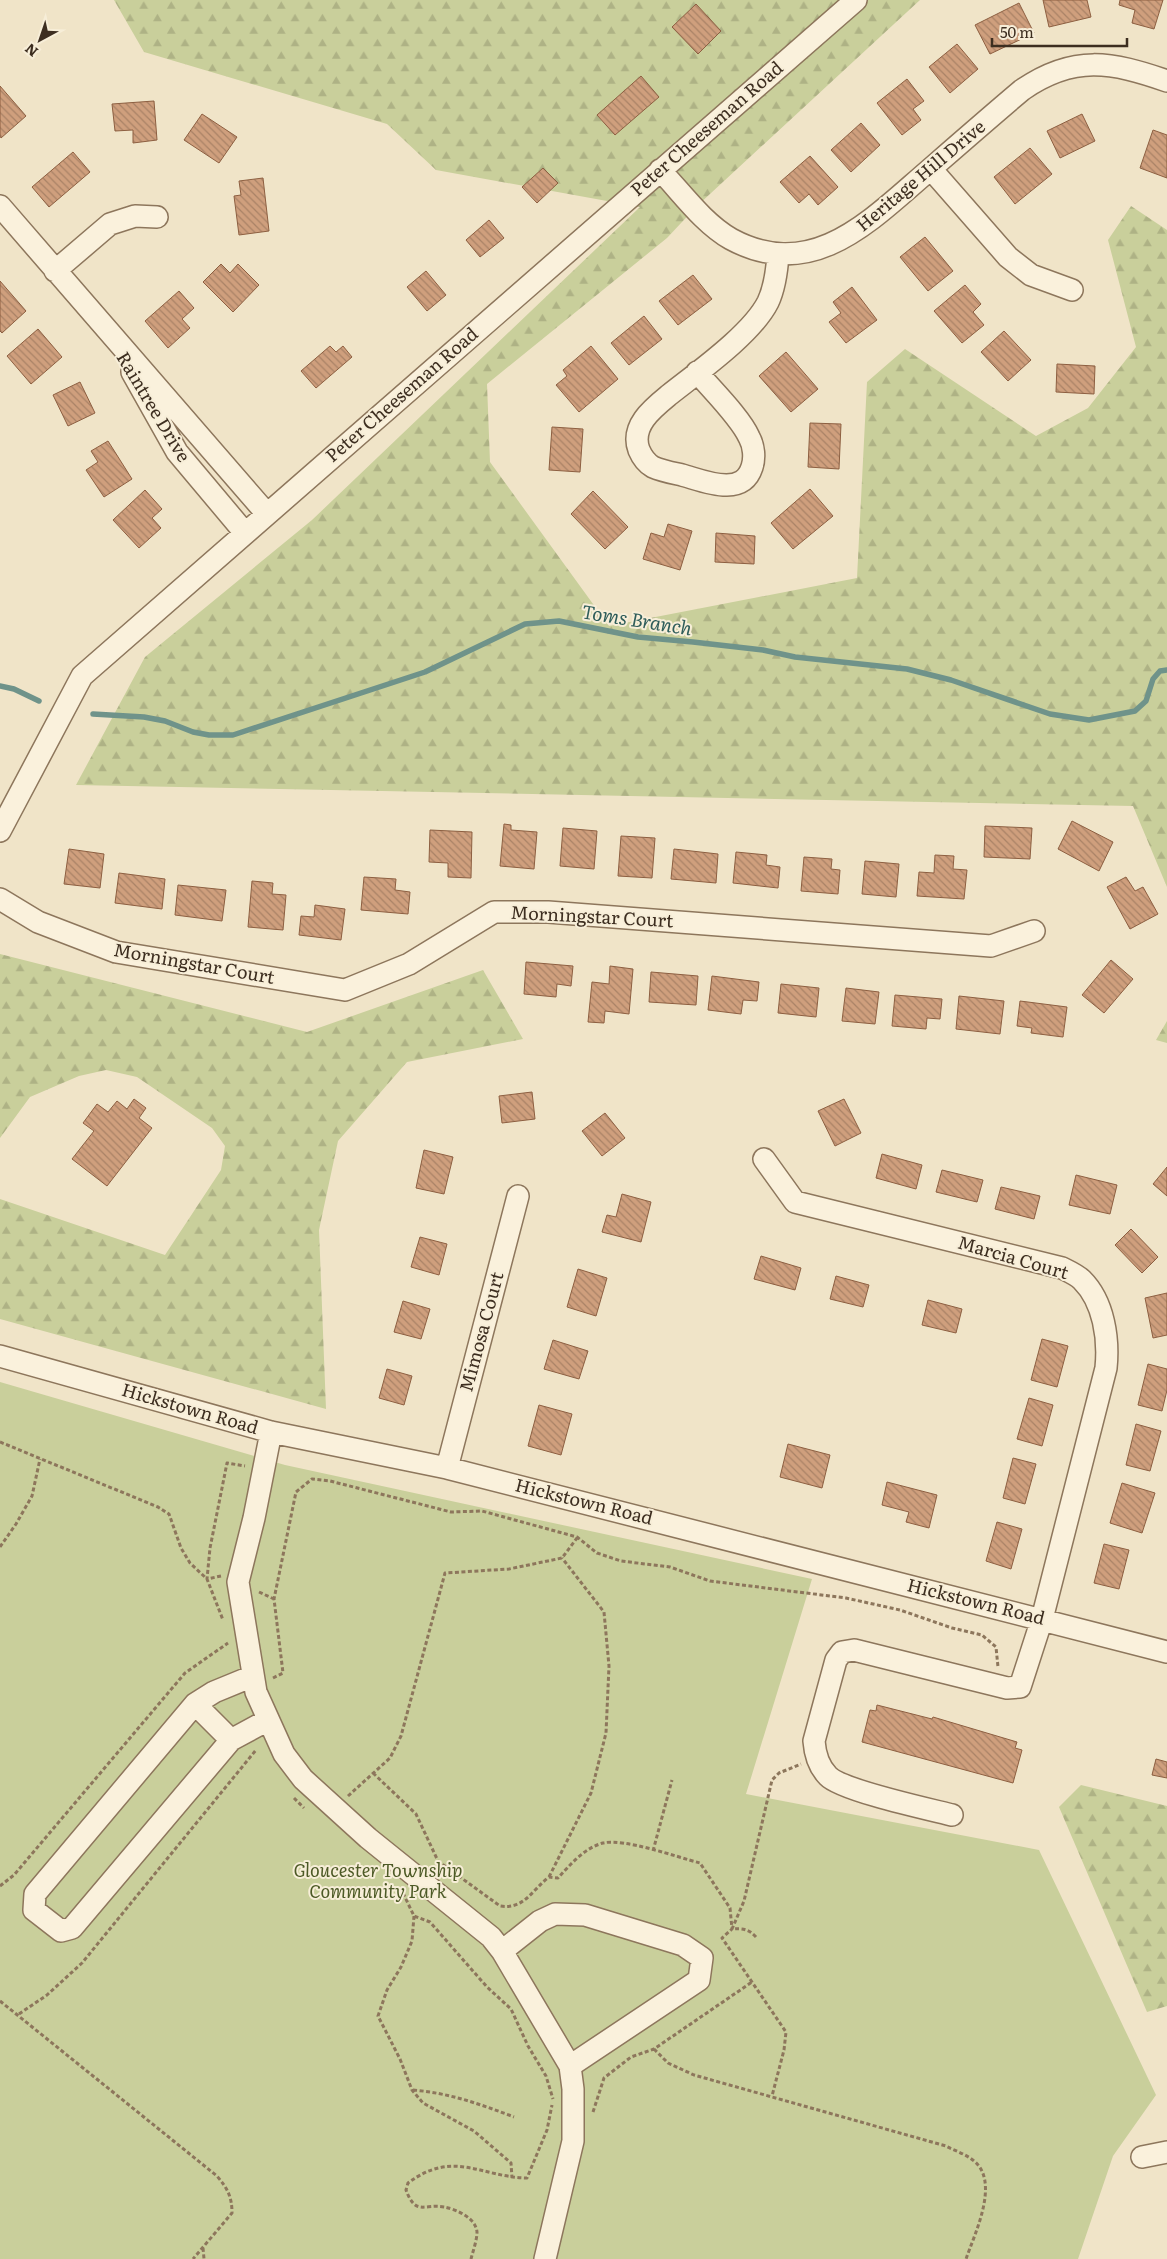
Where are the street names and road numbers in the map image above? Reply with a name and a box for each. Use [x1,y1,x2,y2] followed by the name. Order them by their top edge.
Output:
[624,54,788,202] street label: Peter Cheeseman Road
[849,113,991,237] street label: Heritage Hill Drive
[319,320,483,468] street label: Peter Cheeseman Road
[111,346,198,467] street label: Raintree Drive
[510,898,675,933] street label: Morningstar Court
[112,935,278,990] street label: Morningstar Court
[955,1228,1073,1285] street label: Marcia Court
[452,1268,510,1395] street label: Mimosa Court
[119,1375,262,1440] street label: Hickstown Road
[513,1470,656,1531] street label: Hickstown Road
[905,1570,1048,1631] street label: Hickstown Road

